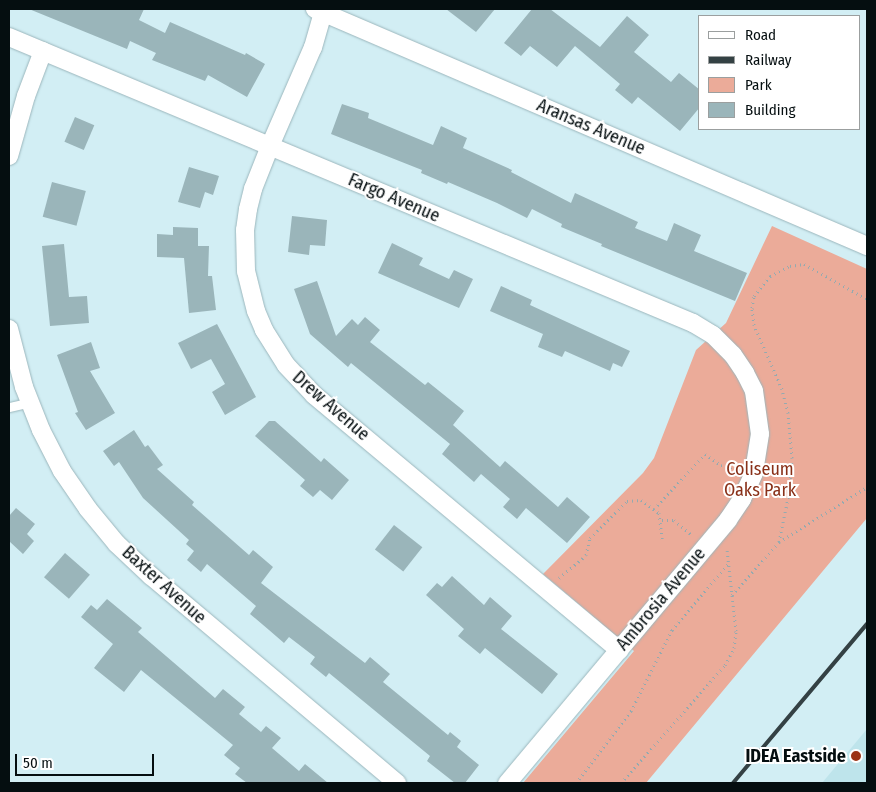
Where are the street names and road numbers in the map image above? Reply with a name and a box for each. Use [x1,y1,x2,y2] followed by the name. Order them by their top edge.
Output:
[534,94,648,160] street label: Aransas Avenue
[345,169,443,227] street label: Fargo Avenue
[288,367,374,445] street label: Drew Avenue
[118,542,210,628] street label: Baxter Avenue
[612,543,710,655] street label: Ambrosia Avenue

